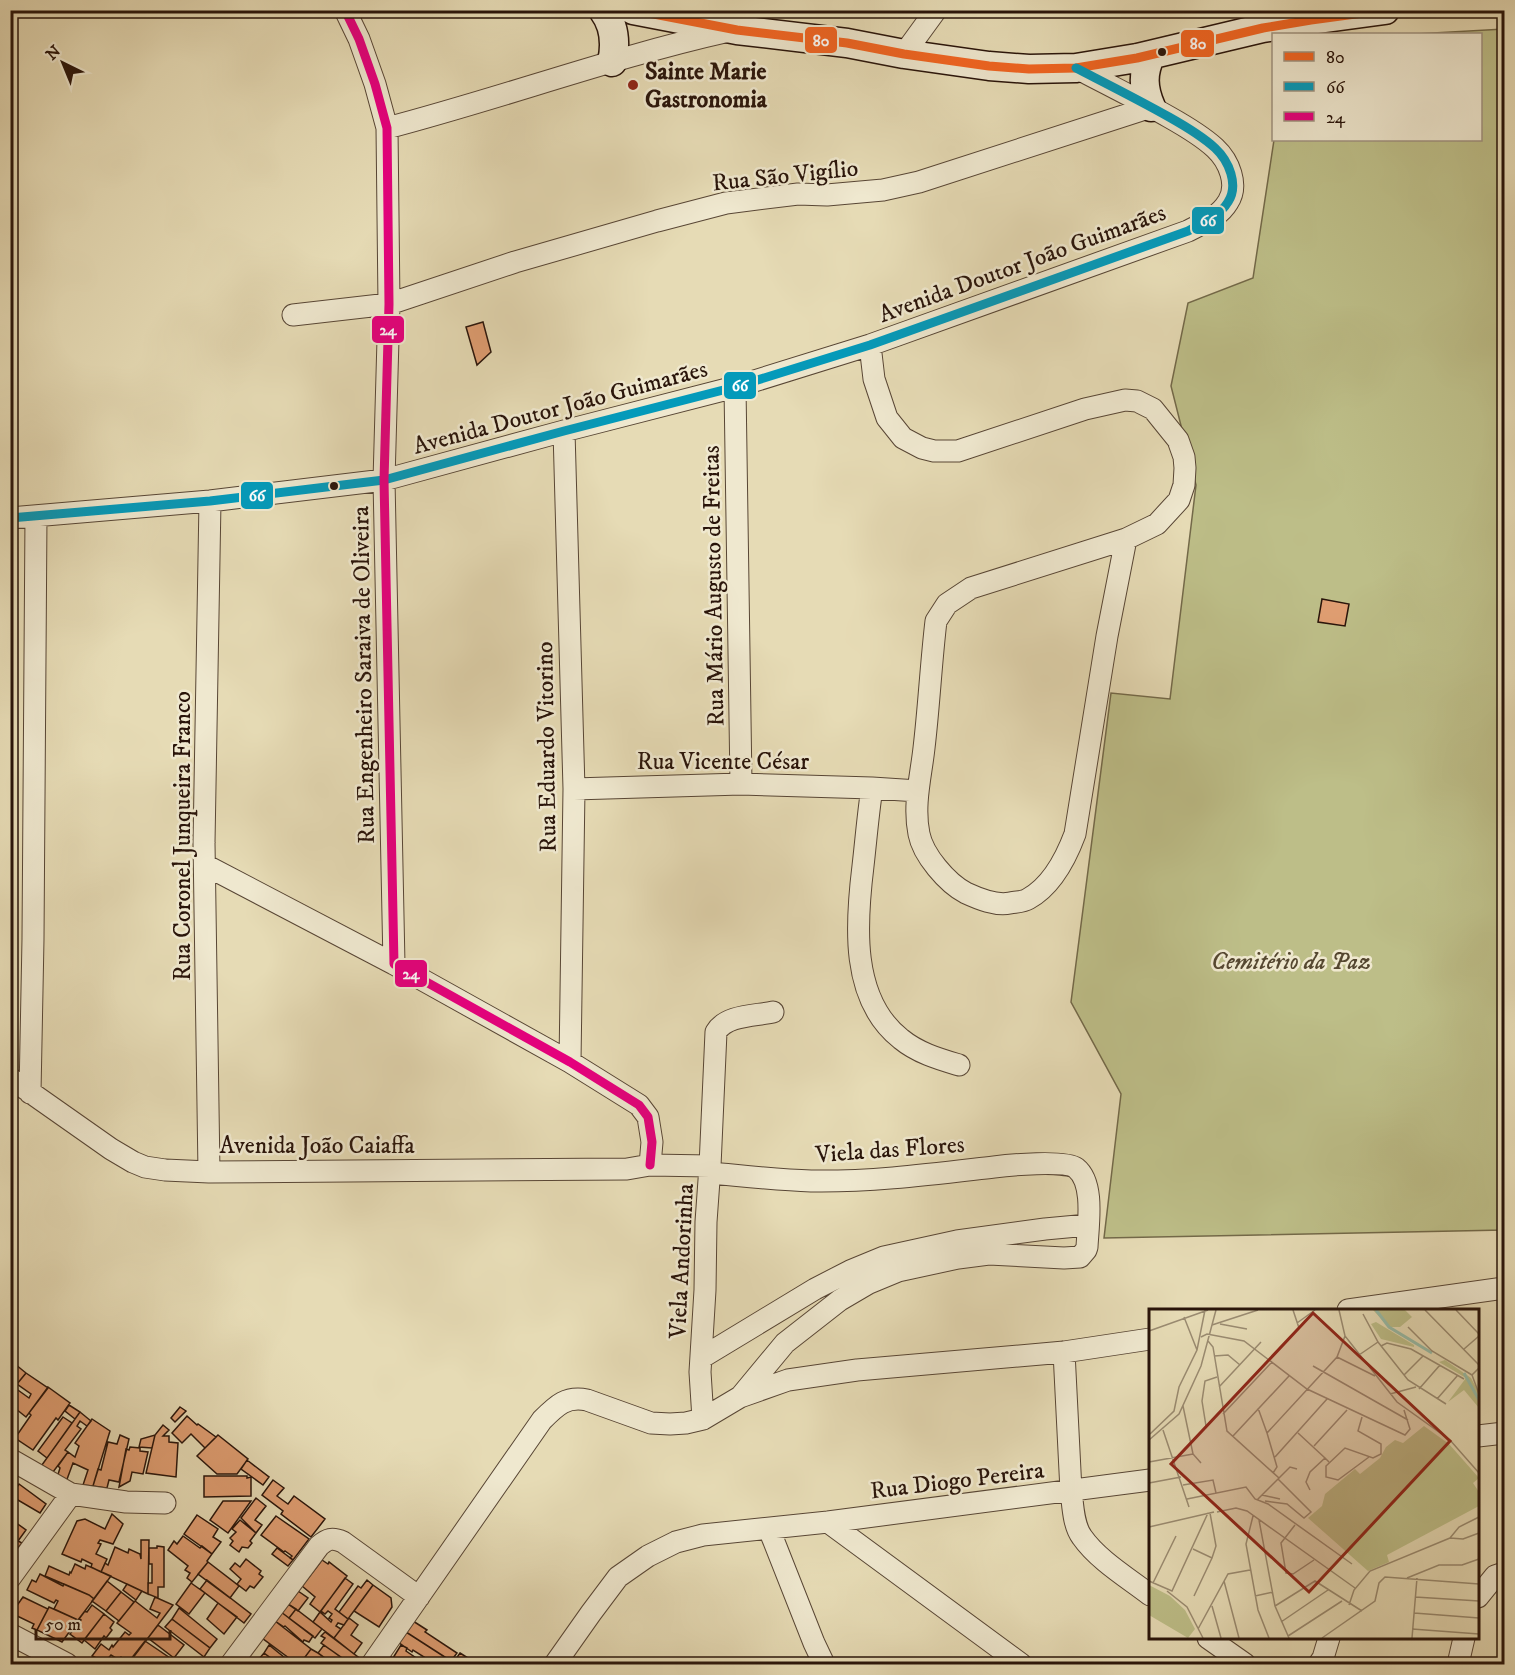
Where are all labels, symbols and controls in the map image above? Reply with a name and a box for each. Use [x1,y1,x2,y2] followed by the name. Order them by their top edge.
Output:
[804,26,838,54] line badge: 80
[1180,29,1215,58] line badge: 80
[813,31,830,51] text: 80
[33,33,93,93] north arrow
[1272,33,1482,141] legend
[1190,34,1207,54] text: 80
[42,41,65,65] text: N
[1156,46,1168,58] unlabelled marker
[1326,47,1345,69] text: 80
[645,57,768,115] place label: Sainte Marie Gastronomia
[1326,77,1345,99] text: 66
[626,78,640,92] marker: Sainte Marie Gastronomia
[1326,107,1346,129] text: 24
[711,153,860,199] street label: Rua São Vigílio
[875,198,1170,330] street label: Avenida Doutor João Guimarães
[1191,206,1225,235] line badge: 66
[1200,211,1218,231] text: 66
[371,315,405,344] line badge: 24
[379,320,397,340] text: 24
[410,354,711,462] street label: Avenida Doutor João Guimarães
[723,371,757,400] line badge: 66
[732,376,750,396] text: 66
[697,445,731,727] street label: Rua Mário Augusto de Freitas
[328,480,340,492] unlabelled marker
[240,481,274,510] line badge: 66
[249,486,267,506] text: 66
[346,505,382,844] street label: Rua Engenheiro Saraiva de Oliveira
[530,641,564,853] street label: Rua Eduardo Vitorino
[168,691,198,981] street label: Rua Coronel Junqueira Franco
[637,747,809,777] street label: Rua Vicente César
[1211,947,1371,977] park label: Cemitério da Paz
[394,959,428,988] line badge: 24
[402,964,420,984] text: 24
[814,1130,966,1170] street label: Viela das Flores
[219,1131,415,1161] street label: Avenida João Caiaffa
[663,1182,701,1340] street label: Viela Andorinha
[1149,1309,1479,1639] inset map
[869,1455,1047,1507] street label: Rua Diogo Pereira
[36,1603,170,1641] scale bar
[45,1614,81,1636] text: 50 m

